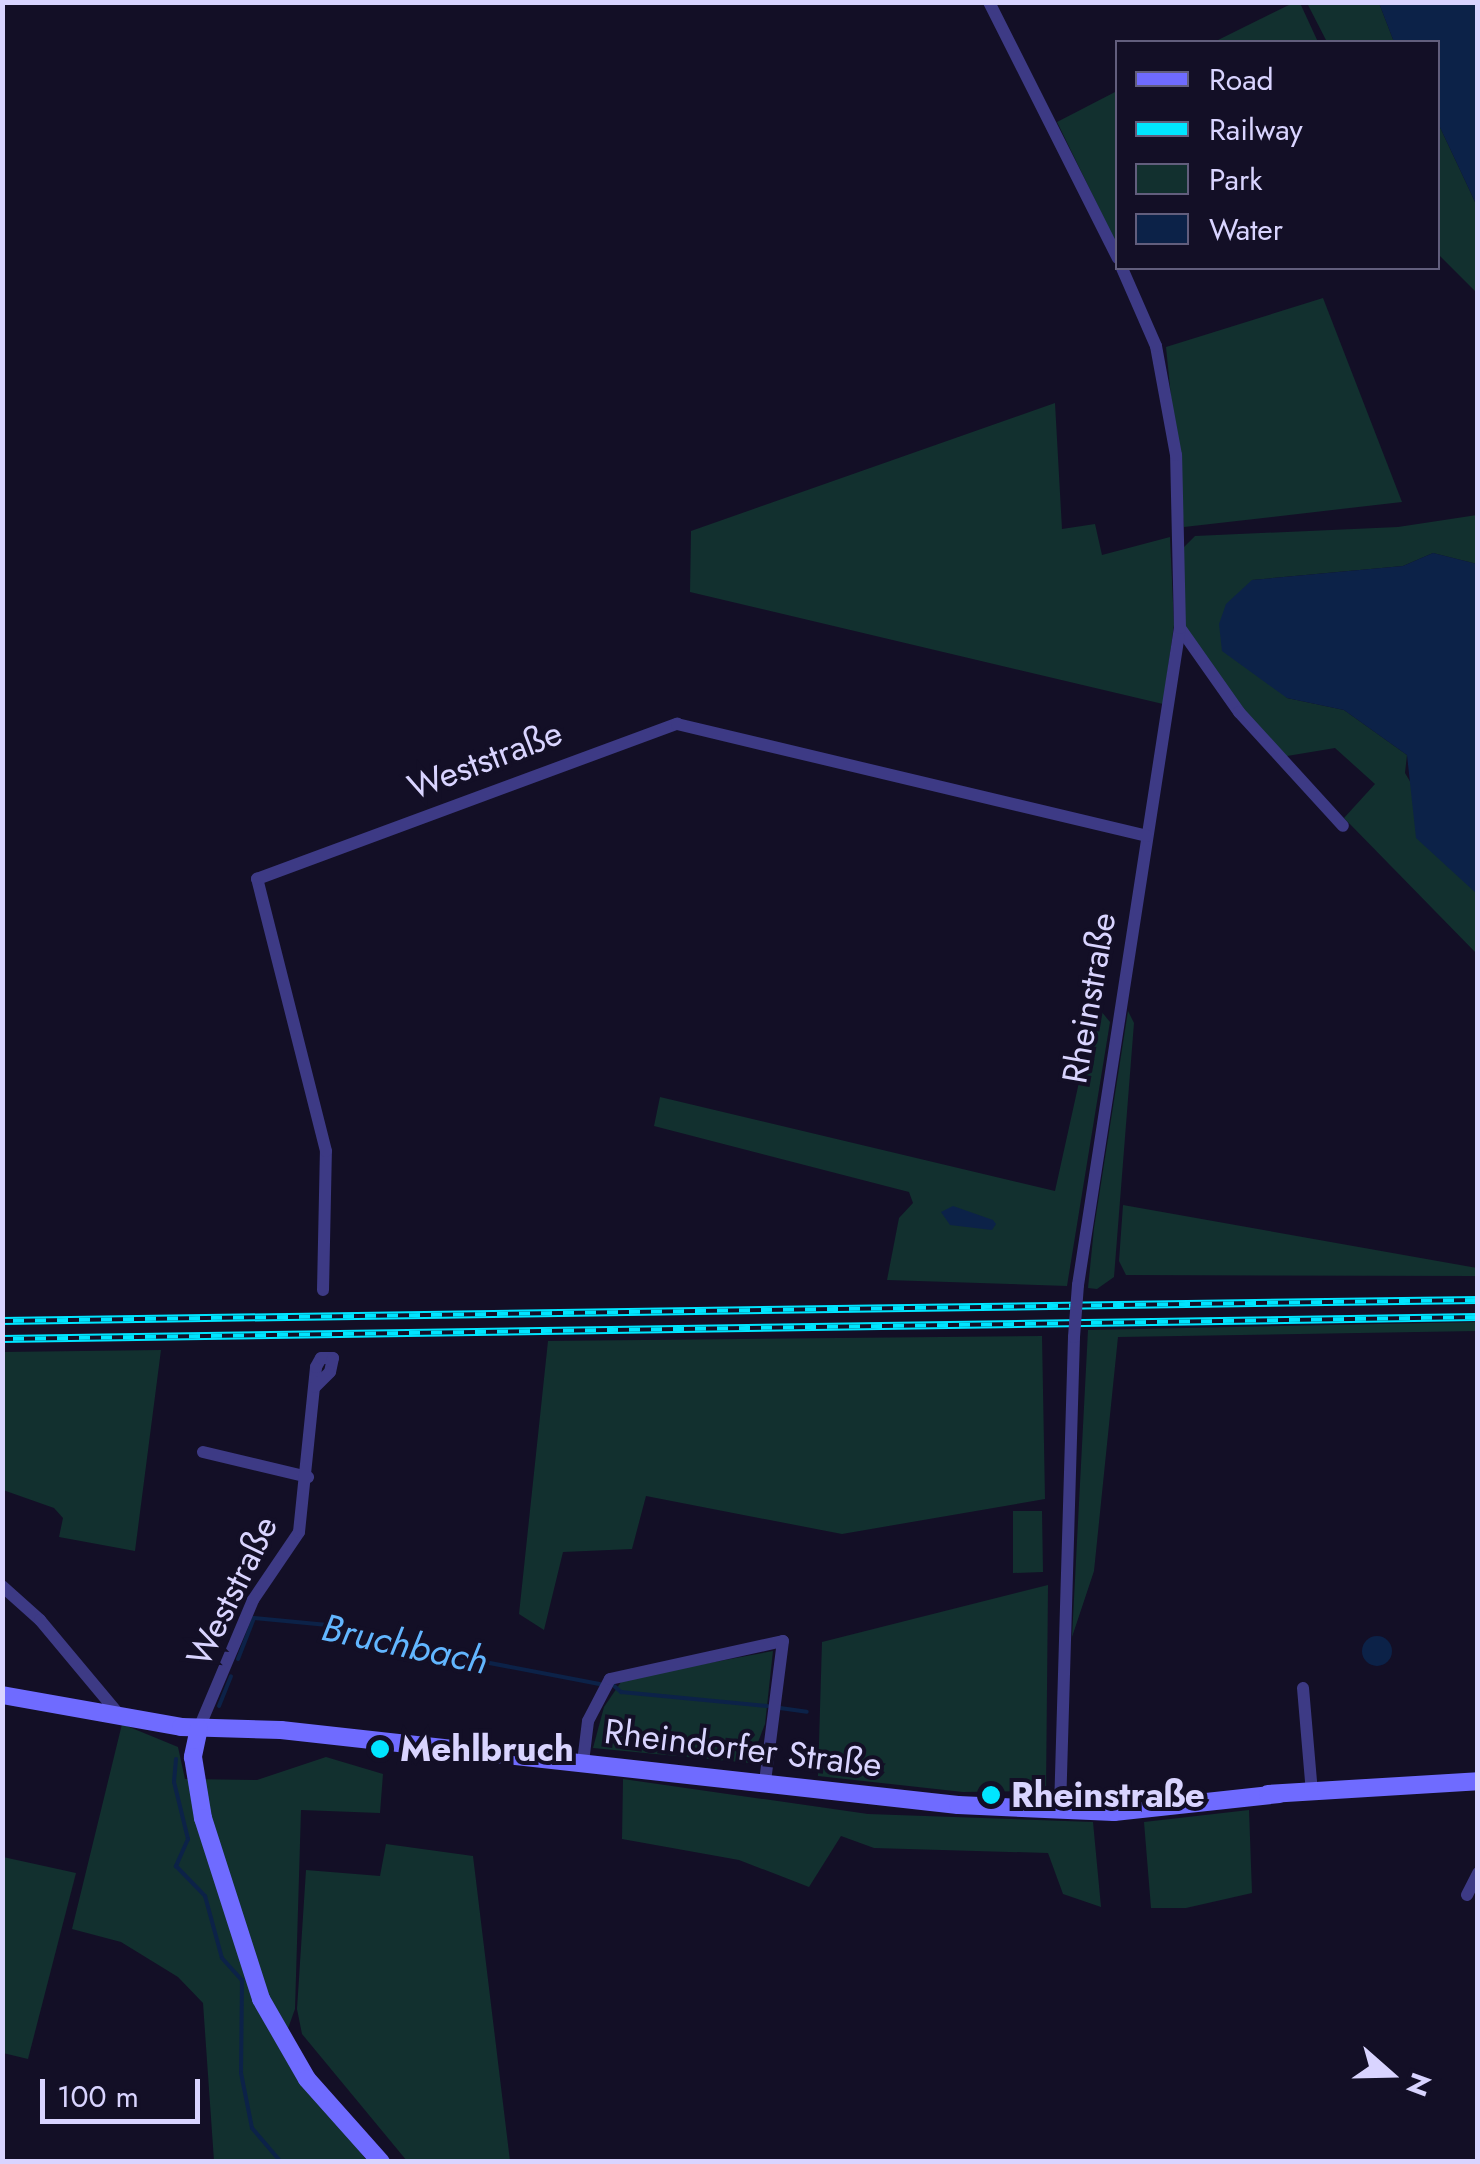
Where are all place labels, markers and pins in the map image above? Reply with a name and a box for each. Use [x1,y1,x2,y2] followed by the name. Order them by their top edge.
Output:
[400,1728,574,1770] place label: Mehlbruch
[369,1738,391,1760] marker: Mehlbruch
[1011,1774,1205,1816] place label: Rheinstraße
[980,1784,1002,1806] marker: Rheinstraße

